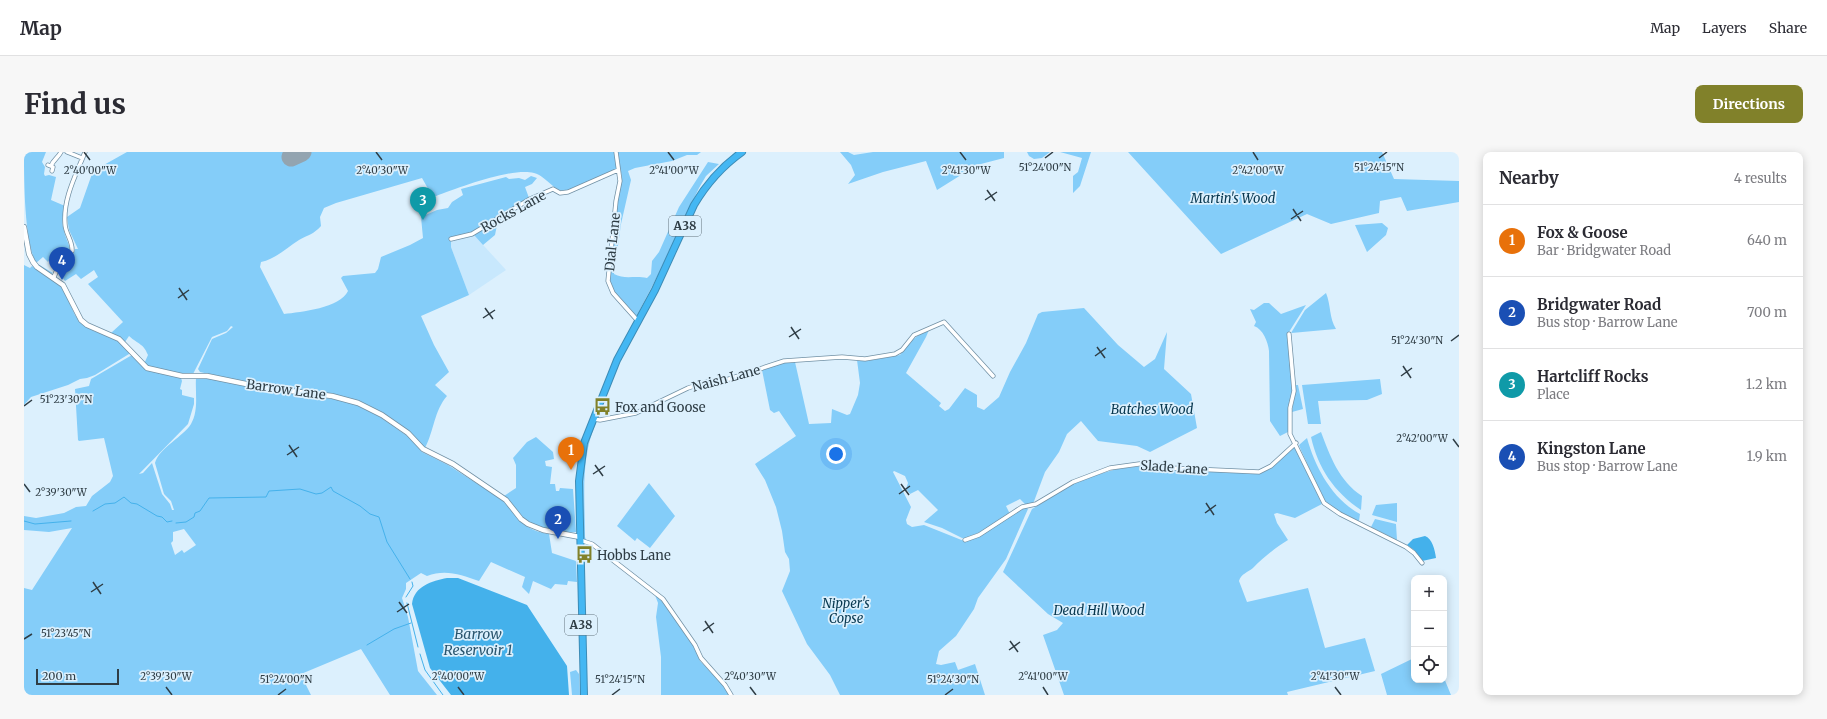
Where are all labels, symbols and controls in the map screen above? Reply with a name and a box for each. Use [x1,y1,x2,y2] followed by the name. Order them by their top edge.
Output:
[20,16,62,40] text: Map
[1650,19,1680,37] text: Map
[1702,19,1747,37] text: Layers
[1769,19,1807,37] text: Share
[1695,85,1803,123] button: Directions
[24,86,126,122] text: Find us
[1019,161,1072,174] text: 51°24'00"N
[1354,161,1404,174] text: 51°24'15"N
[64,164,117,177] text: 2°40'00"W
[356,164,409,177] text: 2°40'30"W
[649,164,700,177] text: 2°41'00"W
[942,164,991,177] text: 2°41'30"W
[1232,164,1285,177] text: 2°42'00"W
[1499,167,1559,189] text: Nearby
[1734,170,1787,187] text: 4 results
[478,186,549,236] street label: Rocks Lane
[410,187,436,220] pin: 3
[1190,190,1276,207] park label: Martin's Wood
[601,212,624,272] street label: Dial Lane
[669,216,701,236] road number: A38
[1537,223,1628,242] text: Fox & Goose
[1509,232,1515,249] text: 1
[1747,232,1787,249] text: 640 m
[1537,242,1671,259] text: Bar · Bridgwater Road
[49,247,75,280] pin: 4
[1537,295,1661,314] text: Bridgwater Road
[1508,304,1516,321] text: 2
[1747,304,1787,321] text: 700 m
[1537,314,1678,331] text: Bus stop · Barrow Lane
[1391,334,1443,347] text: 51°24'30"N
[690,361,762,396] street label: Naish Lane
[1537,367,1649,386] text: Hartcliff Rocks
[245,376,327,404] street label: Barrow Lane
[1508,376,1516,393] text: 3
[1746,376,1787,393] text: 1.2 km
[1537,386,1570,403] text: Place
[40,393,92,406] text: 51°23'30"N
[592,397,612,417] bus stop icon: Fox and Goose
[615,399,706,416] place label: Fox and Goose
[1111,401,1194,418] park label: Batches Wood
[1396,432,1449,445] text: 2°42'00"W
[558,437,584,470] pin: 1
[1537,439,1646,458] text: Kingston Lane
[826,444,846,464] your location
[1508,448,1516,465] text: 4
[1747,448,1787,465] text: 1.9 km
[1140,457,1208,478] street label: Slade Lane
[1537,458,1678,475] text: Bus stop · Barrow Lane
[35,486,88,499] text: 2°39'30"W
[545,506,571,539] pin: 2
[574,545,594,565] bus stop icon: Hobbs Lane
[597,547,671,564] place label: Hobbs Lane
[1411,575,1447,683] map controls
[1411,575,1447,611] button: +
[822,595,870,627] park label: Nipper's Copse
[1052,602,1145,619] park label: Dead Hill Wood
[1411,611,1447,647] button: −
[565,615,597,635] road number: A38
[443,625,513,659] water label: Barrow Reservoir 1
[41,627,91,640] text: 51°23'45"N
[1411,647,1447,683] button: locate
[36,667,119,686] scale bar
[42,669,76,683] text: 200 m
[140,670,193,683] text: 2°39'30"W
[432,670,485,683] text: 2°40'00"W
[724,670,777,683] text: 2°40'30"W
[1018,670,1069,683] text: 2°41'00"W
[1311,670,1360,683] text: 2°41'30"W
[260,673,313,686] text: 51°24'00"N
[595,673,645,686] text: 51°24'15"N
[927,673,979,686] text: 51°24'30"N

